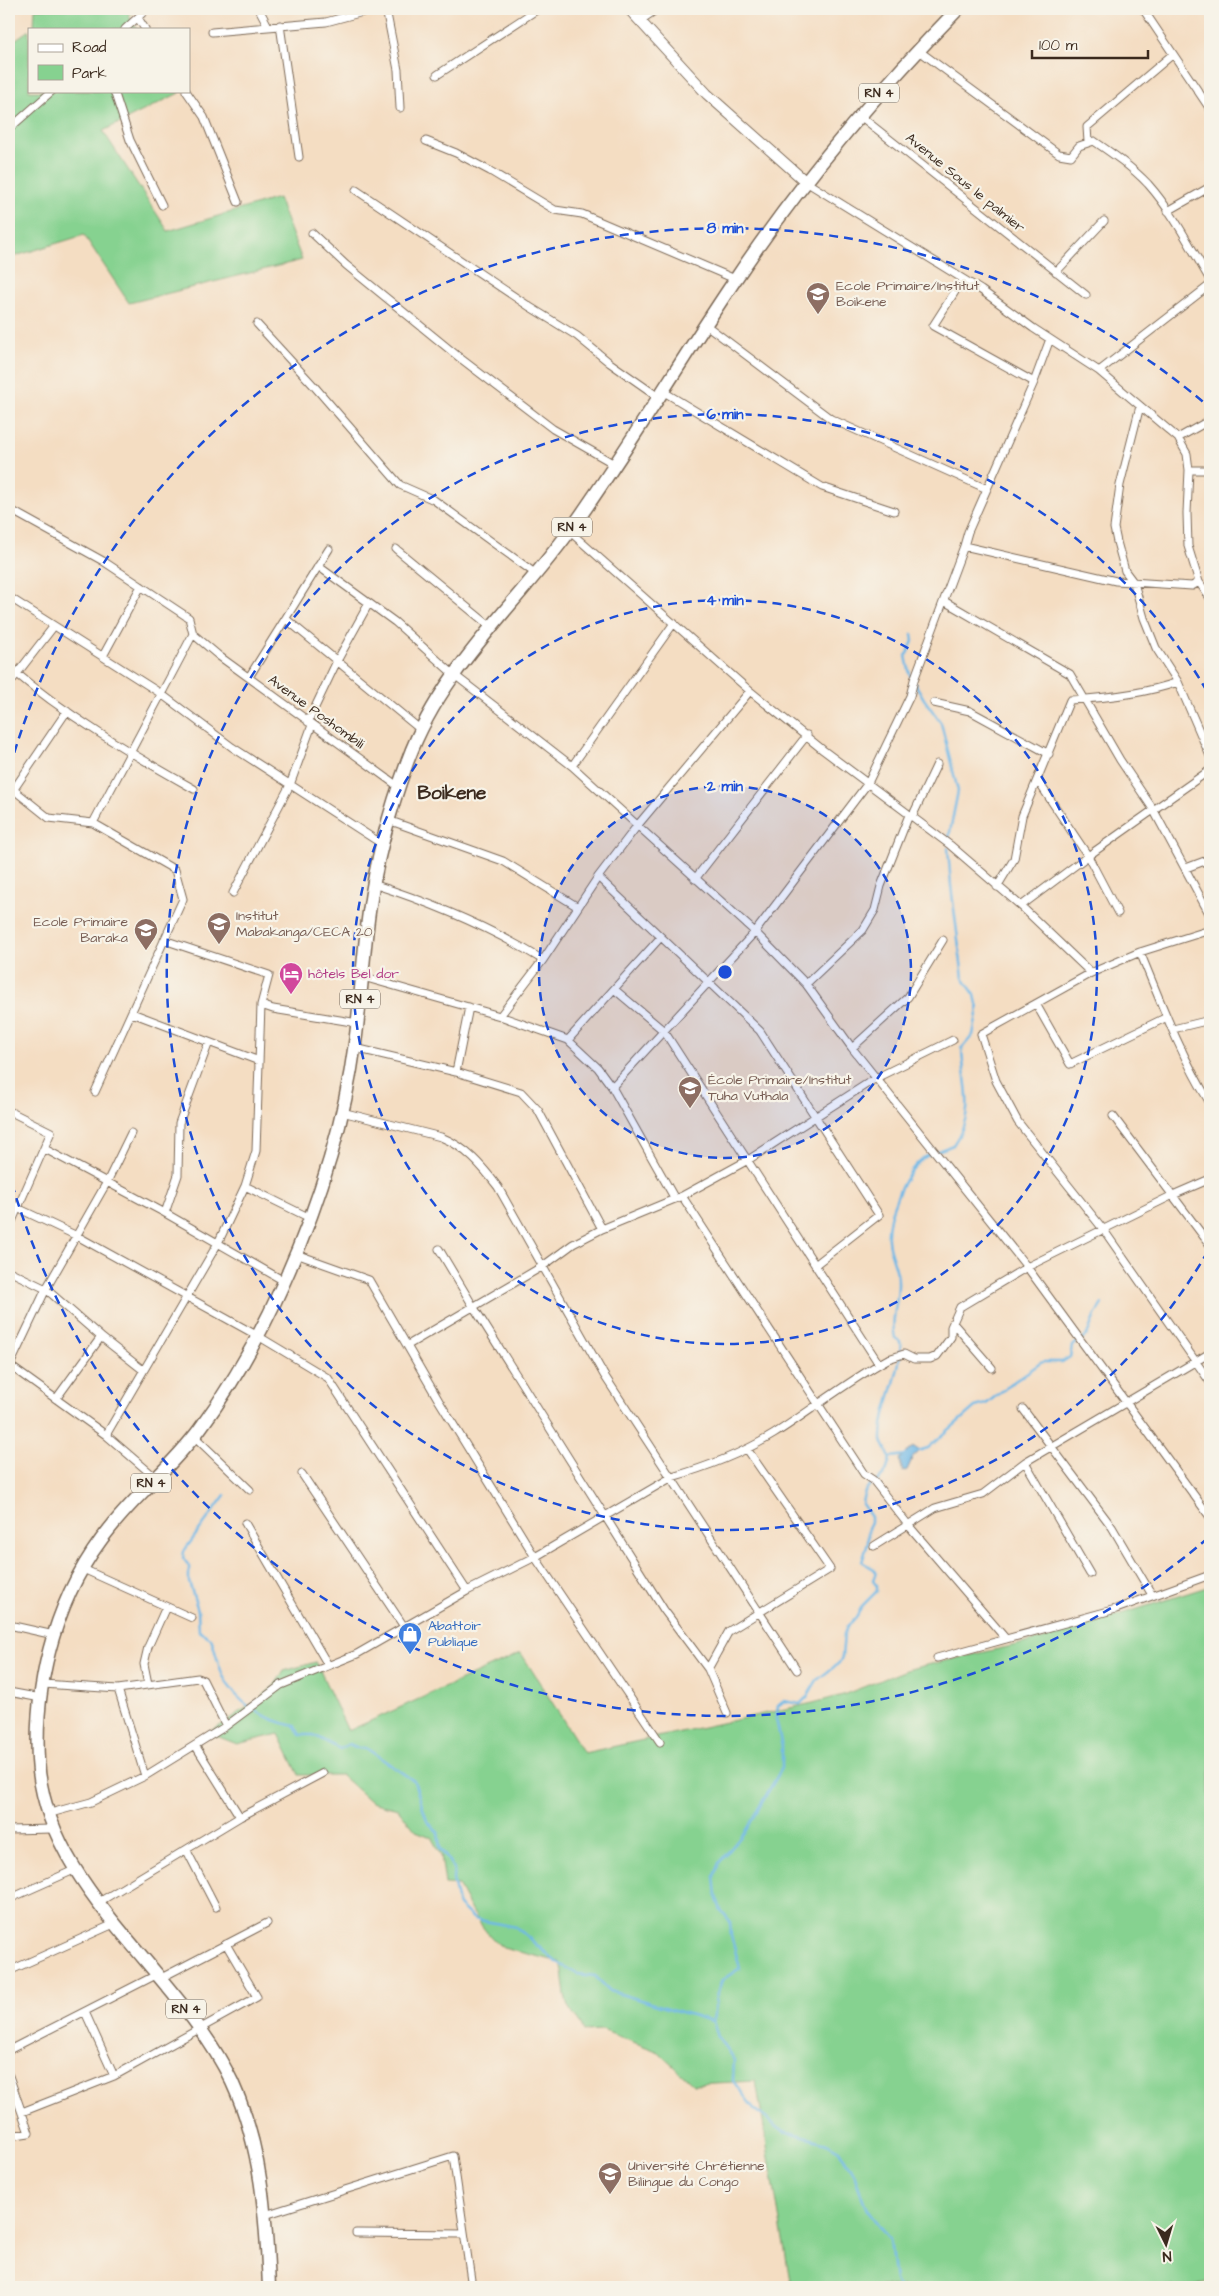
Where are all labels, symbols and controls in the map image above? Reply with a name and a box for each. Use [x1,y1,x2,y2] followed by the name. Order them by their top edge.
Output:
[28,28,190,92] legend
[1032,28,1148,60] scale bar
[1039,35,1078,56] text: 100 m
[72,37,107,58] text: Road
[72,63,107,84] text: Park
[859,84,899,102] road number: RN 4
[901,128,1029,238] street label: Avenue Sous le palmier
[706,218,744,239] text: 8 min
[836,276,980,312] place label: Ecole Primaire/Institut Boikene
[805,281,831,315] school or university icon: Ecole Primaire/Institut Boikene
[707,404,744,425] text: 6 min
[552,518,592,536] road number: RN 4
[706,590,744,611] text: 4 min
[264,670,368,754] street label: Avenue Poshombili
[706,776,744,797] text: 2 min
[418,780,487,807] district label: Boikene
[236,906,373,942] place label: Institut Mabakanga/CECA 20
[206,911,232,945] school or university icon: Institut Mabakanga/CECA 20
[33,912,128,948] place label: Ecole Primaire Baraka
[133,917,159,951] school or university icon: Ecole Primaire Baraka
[278,961,304,995] hotel icon: hôtels Bel dor
[716,963,734,981] centre of rings
[308,964,399,984] place label: hôtels Bel dor
[340,990,380,1009] road number: RN 4
[708,1070,852,1106] place label: École Primaire/Institut Tuha Vuthala
[677,1075,703,1109] school or university icon: École Primaire/Institut Tuha Vuthala
[131,1474,171,1492] road number: RN 4
[428,1616,481,1652] place label: Abattoir Publique
[397,1621,423,1655] shop icon: Abattoir Publique
[166,2000,206,2018] road number: RN 4
[628,2156,765,2192] place label: Université Chrétienne Bilingue du Congo
[597,2161,623,2195] school or university icon: Université Chrétienne Bilingue du Congo
[1142,2218,1192,2268] north arrow
[1162,2246,1172,2266] text: N

